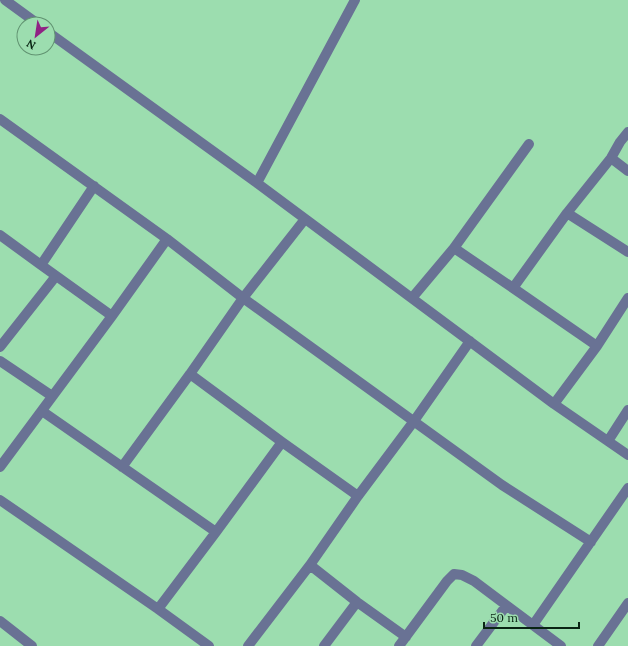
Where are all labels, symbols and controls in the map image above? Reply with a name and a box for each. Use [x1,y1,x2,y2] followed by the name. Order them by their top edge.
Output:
[16,16,56,56] north arrow
[23,36,38,53] text: N
[484,604,579,630] scale bar
[490,610,518,625] text: 50 m

